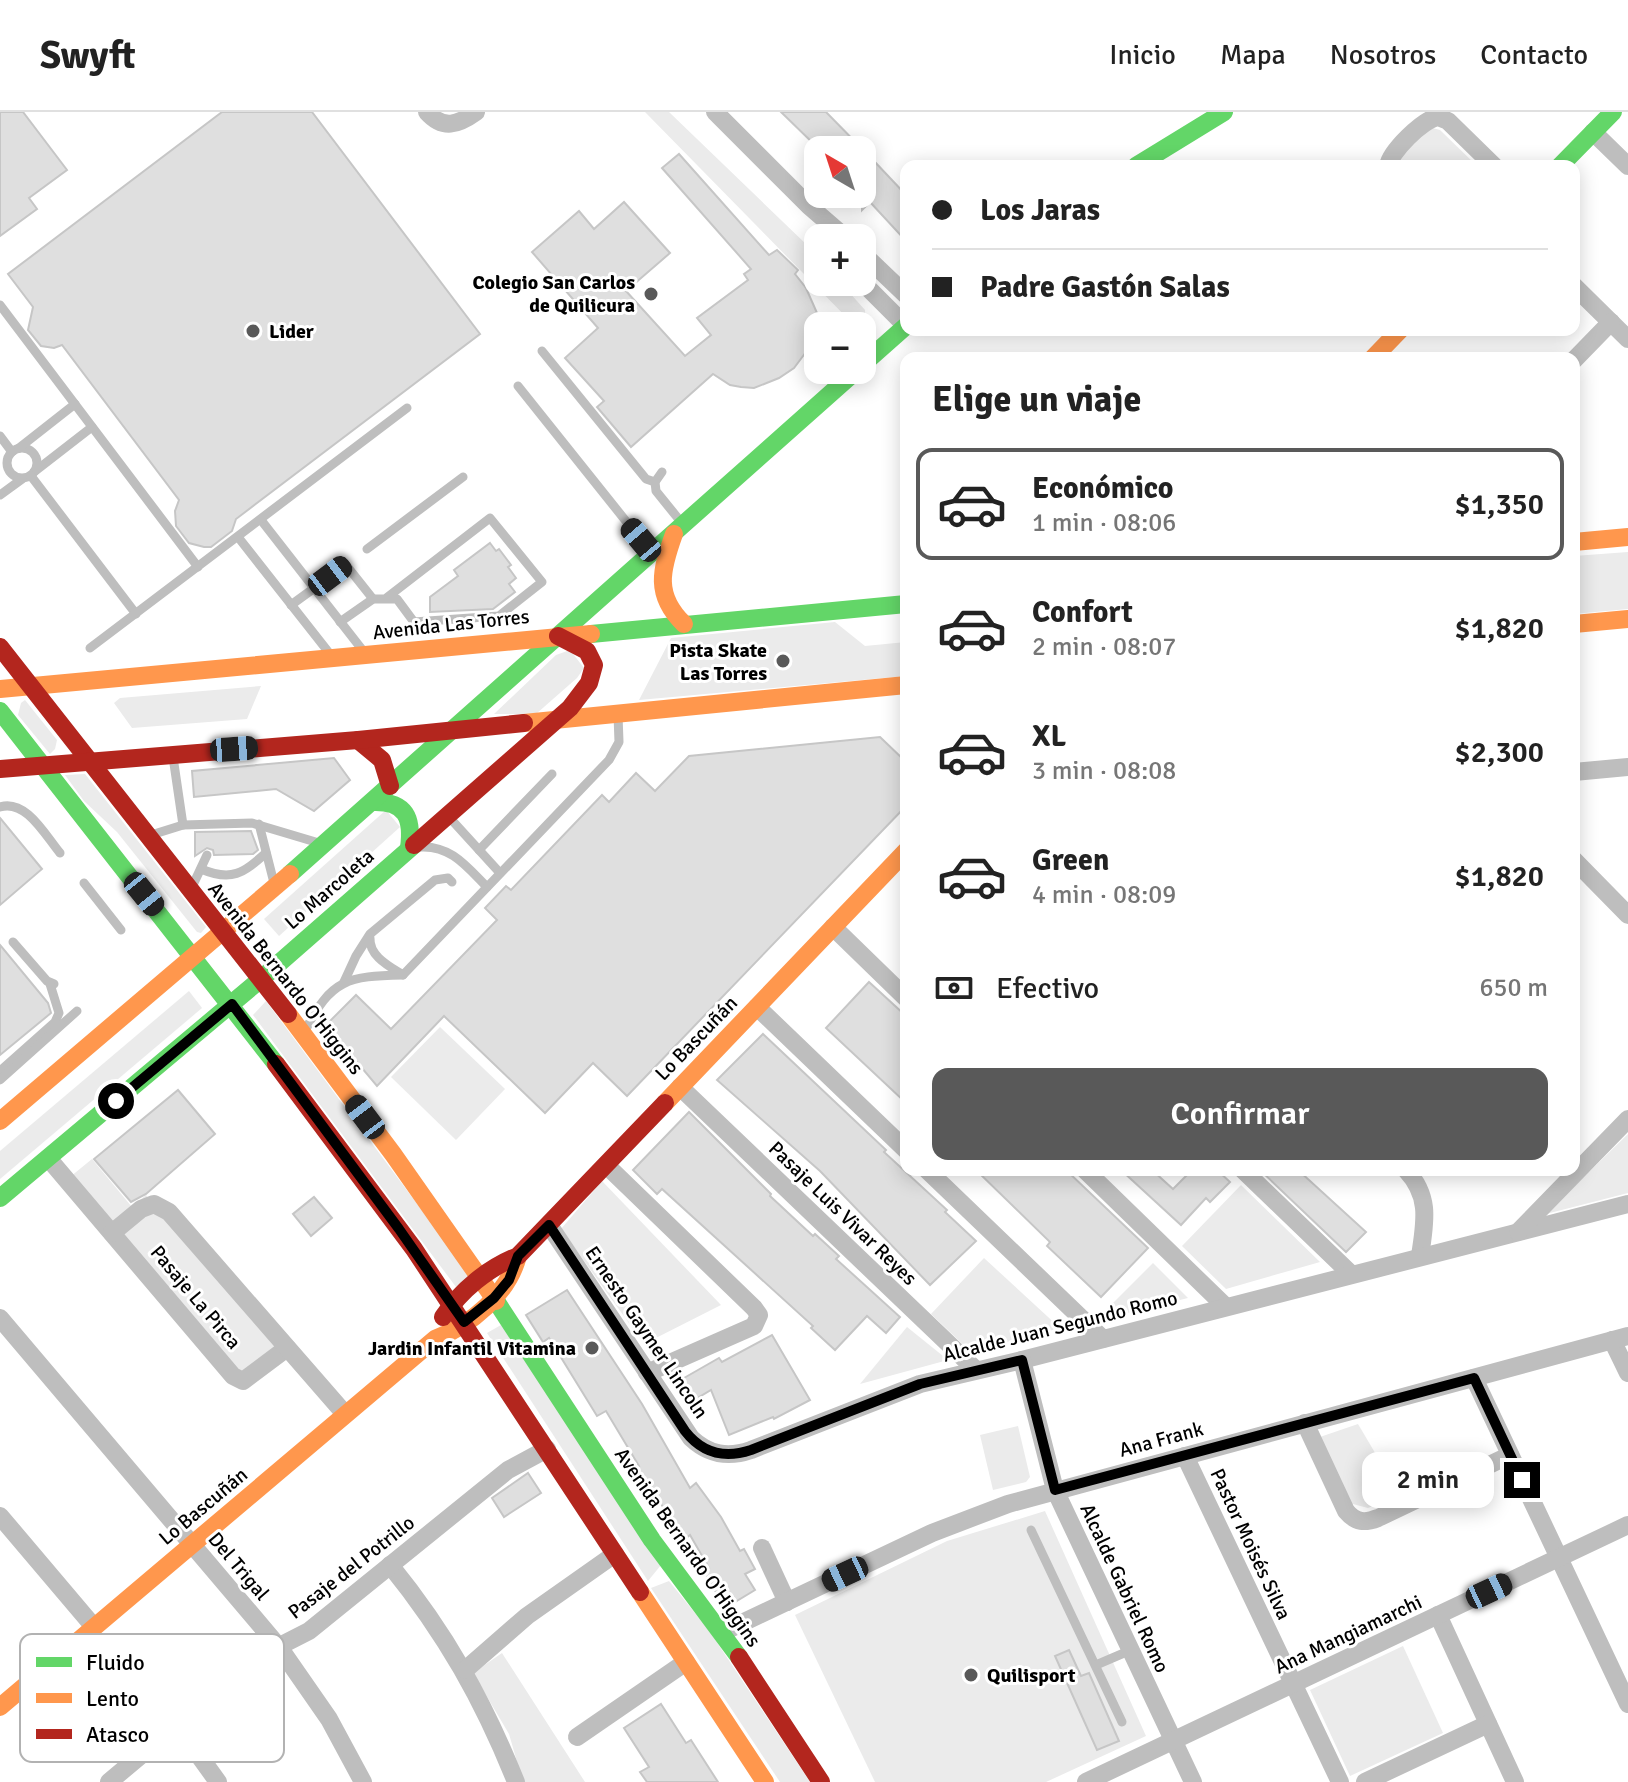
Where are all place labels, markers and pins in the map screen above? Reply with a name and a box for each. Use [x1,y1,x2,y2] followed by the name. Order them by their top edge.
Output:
[473,270,635,318] place label: Colegio San Carlos de Quilicura
[642,285,660,303] marker: Colegio San Carlos de Quilicura
[269,319,314,344] place label: Lider
[244,322,262,340] marker: Lider
[669,638,767,686] place label: Pista Skate Las Torres
[774,652,792,670] marker: Pista Skate Las Torres
[368,1336,576,1361] place label: Jardin Infantil Vitamina
[583,1339,601,1357] marker: Jardin Infantil Vitamina
[987,1663,1076,1688] place label: Quilisport
[962,1666,980,1684] marker: Quilisport

